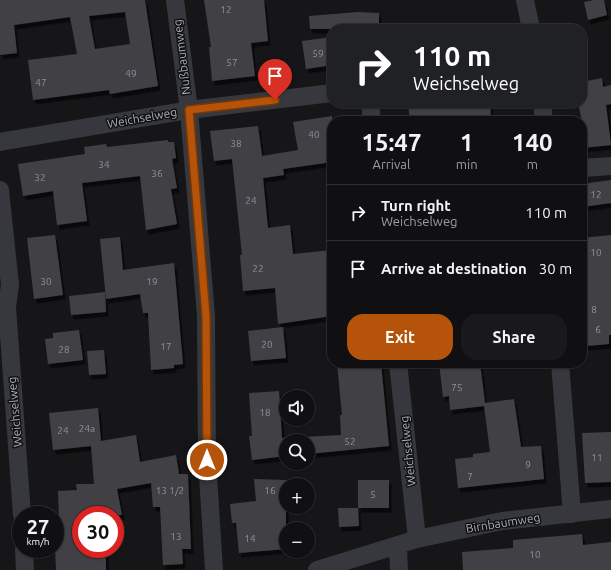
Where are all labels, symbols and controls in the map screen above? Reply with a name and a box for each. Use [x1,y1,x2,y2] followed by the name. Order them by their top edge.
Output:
[220,4,232,15] house number: 12
[170,19,193,96] street label: Nußbaumweg
[347,40,399,92] icon: right
[413,40,491,71] text: 110 m
[312,48,324,59] house number: 59
[226,57,238,68] house number: 57
[258,59,292,100] pin
[264,65,286,87] icon: arrive
[125,68,137,79] house number: 49
[413,73,519,93] text: Weichselweg
[35,77,47,88] house number: 47
[106,105,178,130] street label: Weichselweg
[308,129,320,140] house number: 40
[361,129,421,156] text: 15:47
[460,129,473,156] text: 1
[512,129,553,156] text: 140
[230,138,242,149] house number: 38
[372,157,410,171] text: Arrival
[456,157,478,171] text: min
[527,157,538,171] text: m
[98,159,110,170] house number: 34
[151,168,163,179] house number: 36
[34,172,46,183] house number: 32
[590,189,602,200] house number: 12
[245,195,257,206] house number: 24
[381,197,451,214] text: Turn right
[347,202,369,224] icon: right
[525,204,567,221] text: 110 m
[381,214,458,228] text: Weichselweg
[590,247,602,258] house number: 10
[347,258,369,280] icon: arrive
[381,260,527,277] text: Arrive at destination
[539,260,572,277] text: 30 m
[252,263,264,274] house number: 22
[40,276,52,287] house number: 30
[146,276,158,287] house number: 19
[591,304,597,315] house number: 8
[347,314,453,360] button: Exit
[461,314,567,360] button: Share
[595,324,601,335] house number: 6
[261,339,273,350] house number: 20
[160,341,172,352] house number: 17
[58,344,70,355] house number: 28
[5,376,24,448] street label: Weichselweg
[451,382,463,393] house number: 75
[279,390,315,558] map controls
[279,390,315,426] button: sound
[259,407,271,418] house number: 18
[397,415,418,487] street label: Weichselweg
[79,423,95,434] house number: 24a
[57,425,69,436] house number: 24
[279,434,315,470] button: search
[344,436,356,447] house number: 52
[186,439,228,481] position arrow
[591,452,603,463] house number: 11
[525,459,531,470] house number: 9
[467,471,473,482] house number: 7
[279,478,315,514] button: +
[156,485,184,496] house number: 13 1/2
[264,485,276,496] house number: 16
[370,489,376,500] house number: 5
[72,506,124,558] speed limit sign: 30
[465,510,541,535] street label: Birnbaumweg
[27,515,49,538] text: 27
[279,522,315,558] button: −
[170,531,182,542] house number: 13
[244,533,256,544] house number: 14
[26,536,50,547] text: km/h
[529,549,541,560] house number: 10

